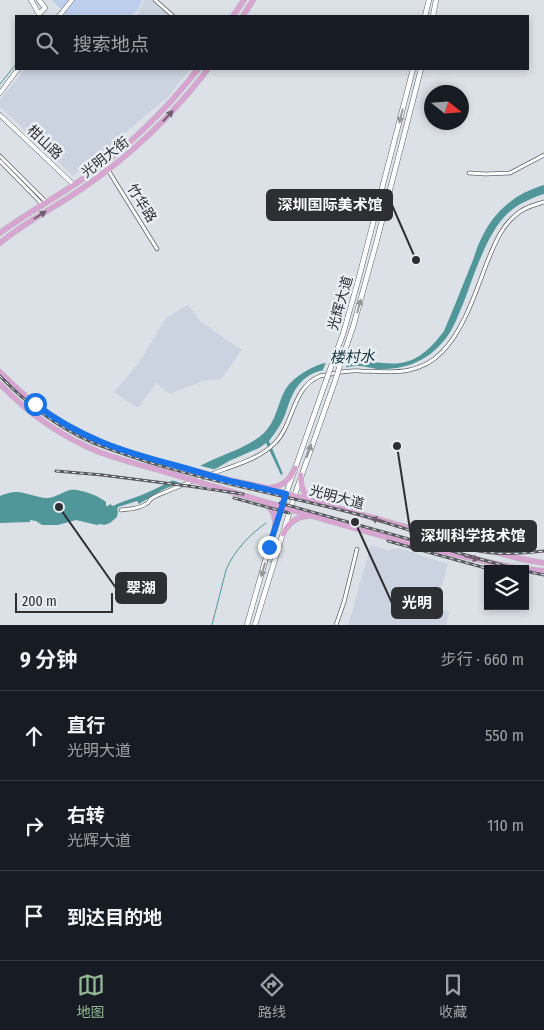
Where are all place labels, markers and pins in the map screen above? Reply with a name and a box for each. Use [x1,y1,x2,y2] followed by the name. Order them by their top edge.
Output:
[267,190,392,220] callout: 深圳国际美术馆
[411,521,536,551] callout: 深圳科学技术馆
[116,573,166,603] callout: 翠湖
[392,588,442,618] callout: 光明

